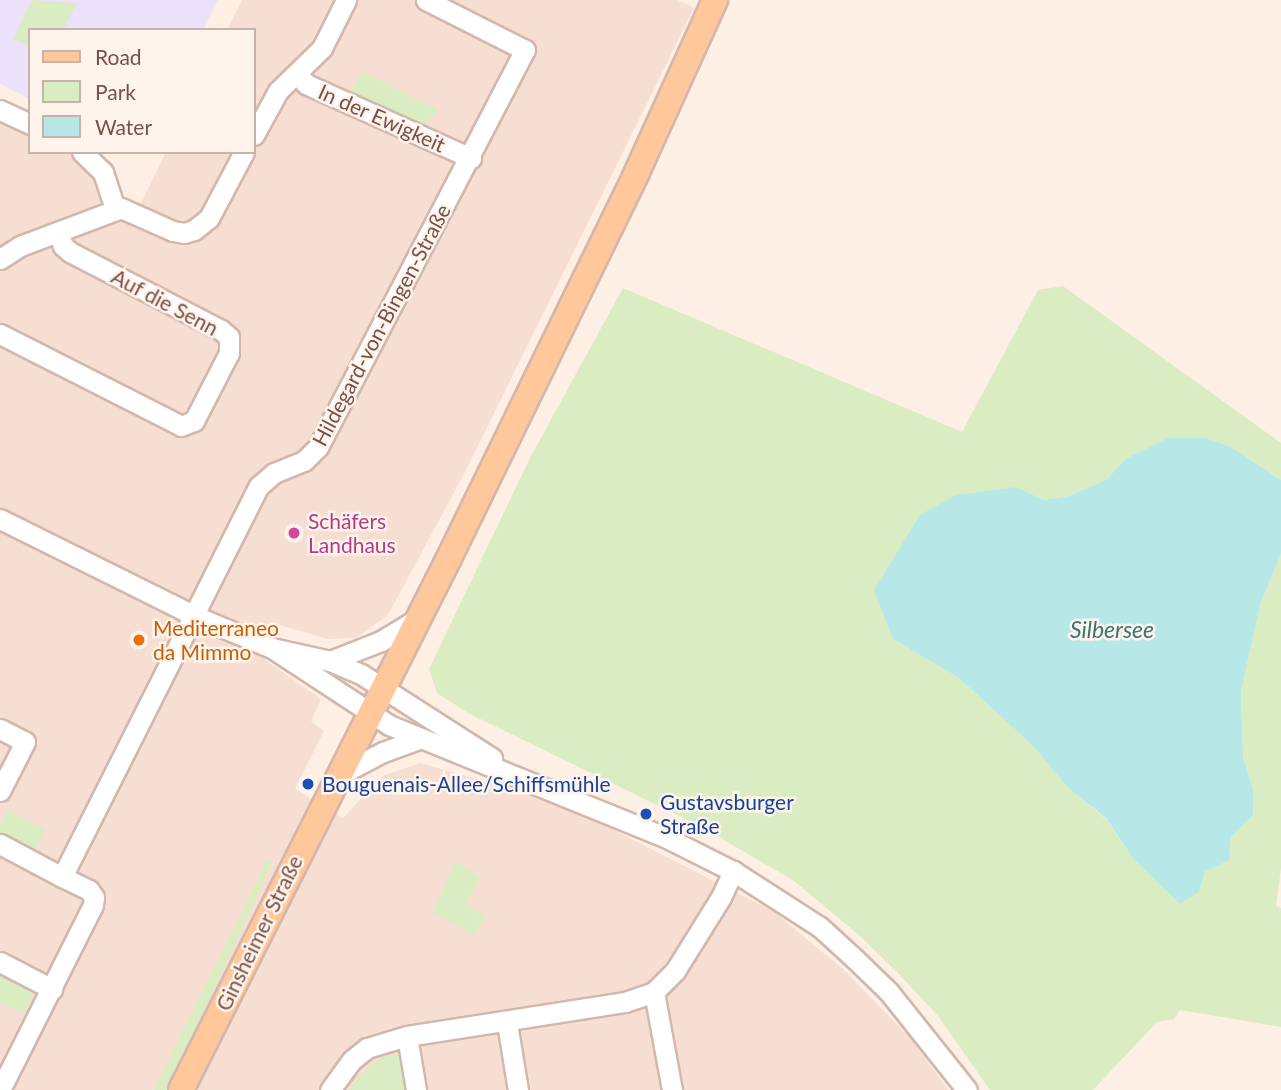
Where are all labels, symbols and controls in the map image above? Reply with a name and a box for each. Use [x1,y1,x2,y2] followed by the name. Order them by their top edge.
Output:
[28,28,256,154] legend
[95,44,142,69] text: Road
[95,79,136,104] text: Park
[314,79,450,157] street label: In der Ewigkeit
[95,114,152,139] text: Water
[307,200,455,450] street label: Hildegard-von-Bingen-Straße
[107,263,223,341] street label: Auf die Senn
[308,508,396,558] place label: Schäfers Landhaus
[286,525,302,541] marker: Schäfers Landhaus
[153,615,279,665] place label: Mediterraneo da Mimmo
[1070,615,1154,643] water label: Silbersee
[131,632,147,648] marker: Mediterraneo da Mimmo
[322,771,611,797] place label: Bouguenais-Allee/Schiffsmühle
[300,776,316,792] marker: Bouguenais-Allee/Schiffsmühle
[660,789,794,839] place label: Gustavsburger Straße
[638,806,654,822] marker: Gustavsburger Straße
[210,851,308,1015] street label: Ginsheimer Straße

